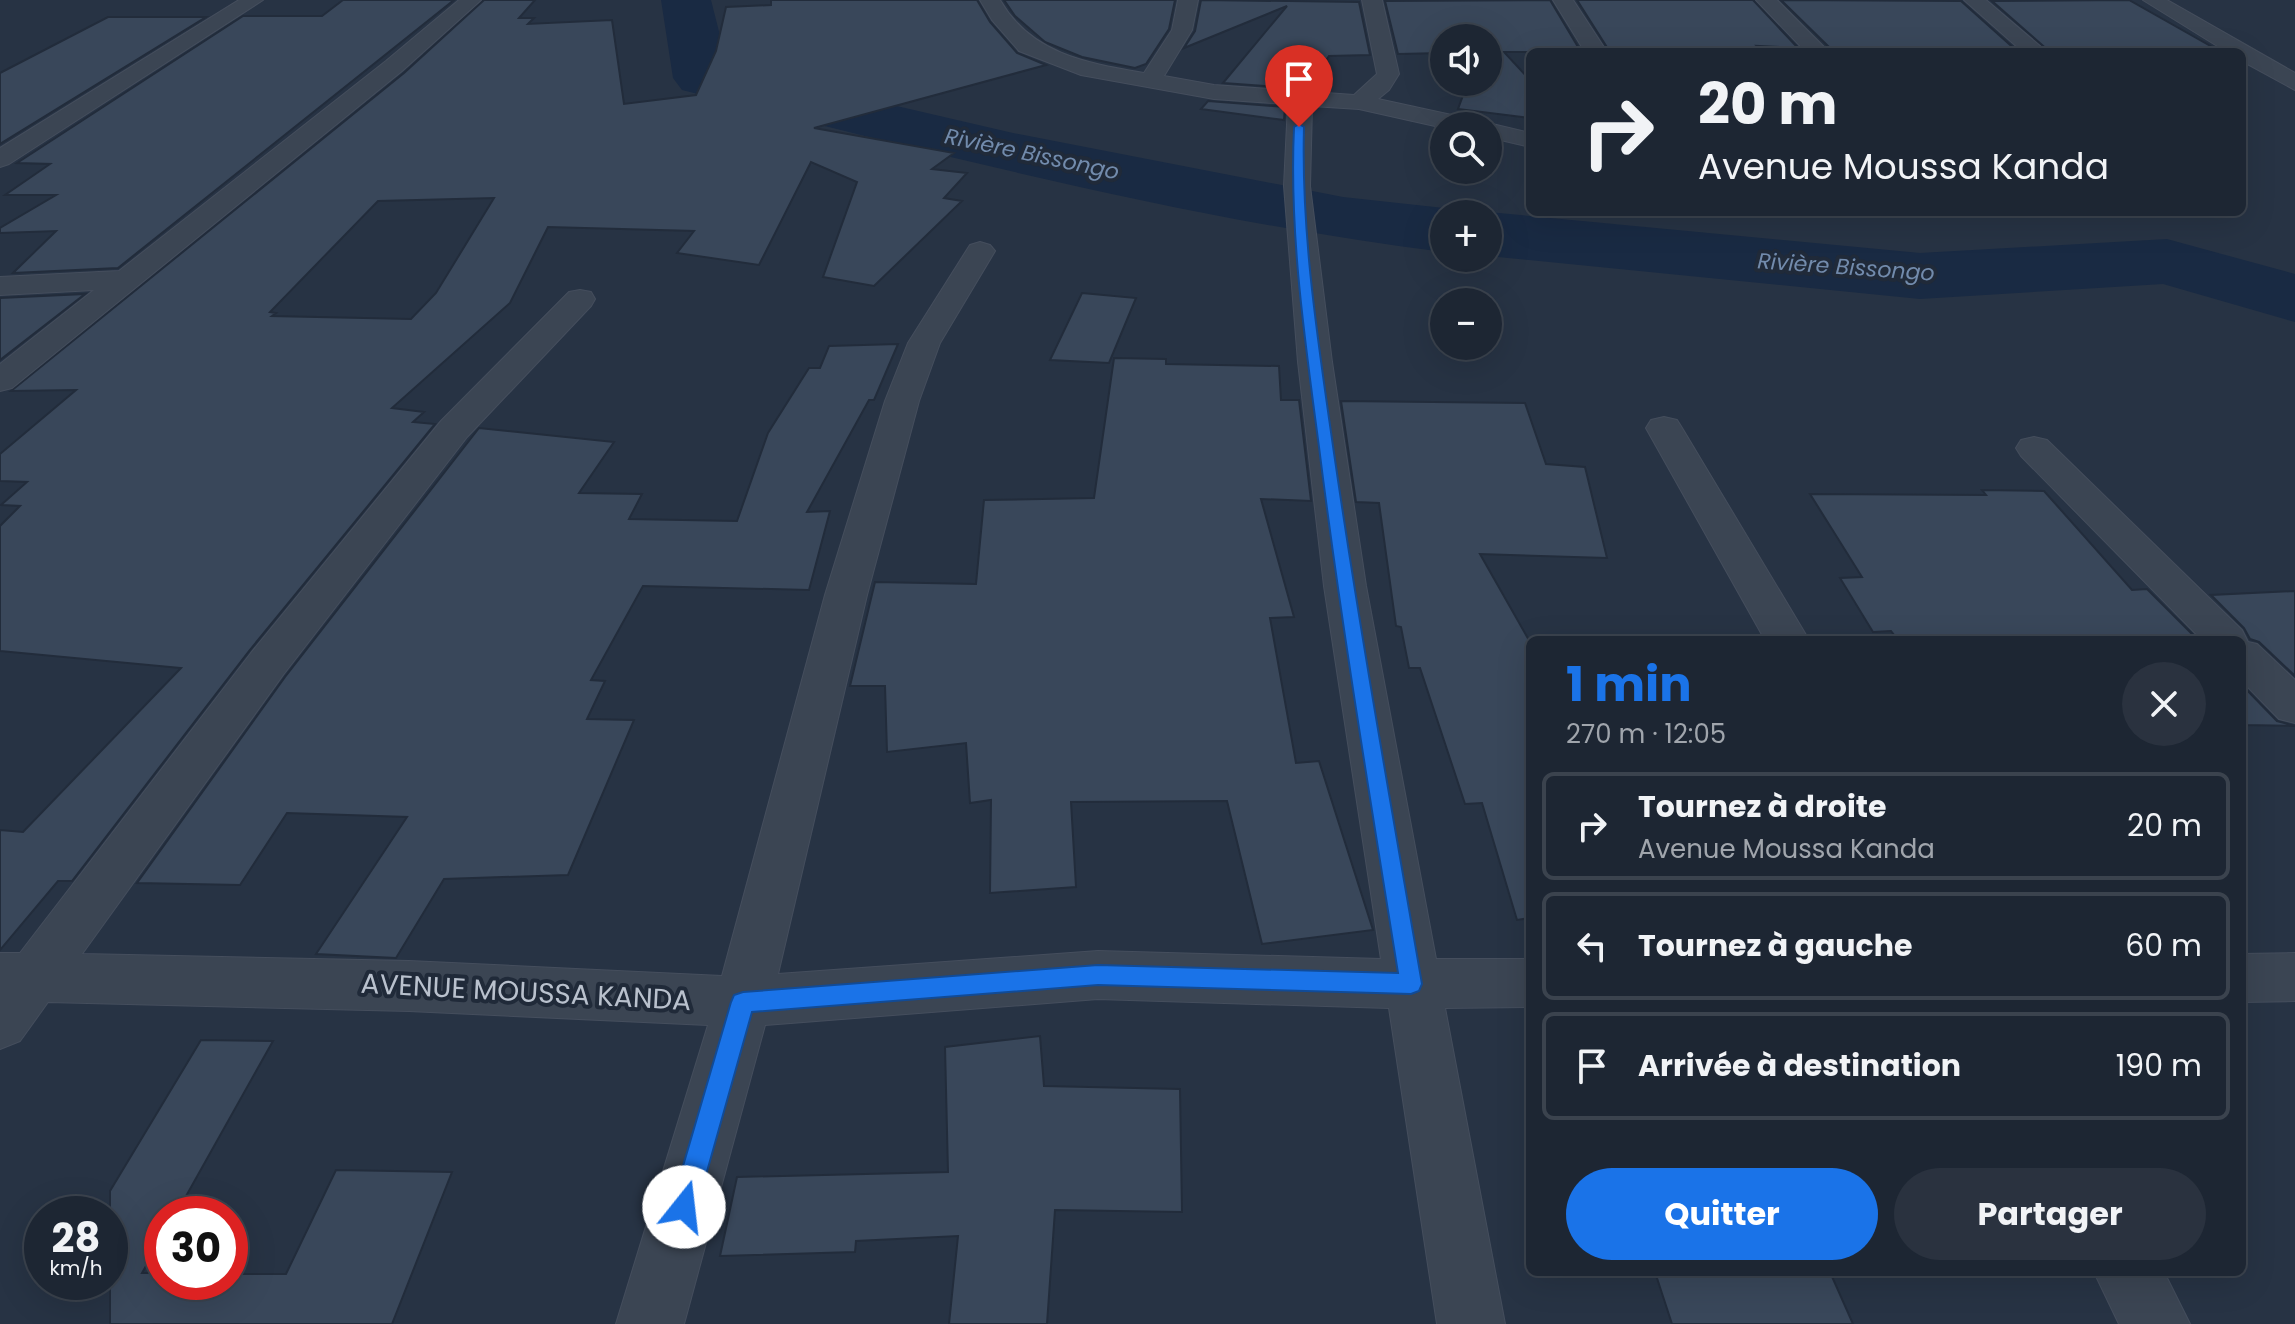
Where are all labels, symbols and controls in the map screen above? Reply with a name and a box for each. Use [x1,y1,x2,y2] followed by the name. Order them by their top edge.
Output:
[1430,24,1502,360] map controls
[1430,24,1502,96] button: sound
[1265,45,1333,127] pin
[1277,57,1321,101] icon: arrive
[1698,65,1838,144] text: 20 m
[1566,80,1670,184] icon: right
[1430,112,1502,184] button: search
[942,120,1122,188] water label: Rivière Bissongo
[1698,141,2109,192] text: Avenue Moussa Kanda
[1430,200,1502,272] button: +
[1756,245,1936,289] water label: Rivière Bissongo
[1430,288,1502,360] button: −
[1566,651,1692,718] text: 1 min
[2122,662,2206,746] button: close
[1566,716,1726,752] text: 270 m · 12:05
[1638,785,1886,828] text: Tournez à droite
[1570,804,1614,848] icon: right
[2127,804,2202,847] text: 20 m
[1638,831,1935,867] text: Avenue Moussa Kanda
[1570,924,1614,968] icon: left
[1638,924,1912,967] text: Tournez à gauche
[2125,924,2202,967] text: 60 m
[360,964,692,1020] street label: AVENUE MOUSSA KANDA
[1570,1044,1614,1088] icon: arrive
[1638,1044,1961,1087] text: Arrivée à destination
[2116,1044,2202,1087] text: 190 m
[642,1165,726,1249] position arrow
[1566,1168,1878,1260] button: Quitter
[1894,1168,2206,1260] button: Partager
[144,1196,248,1300] speed limit sign: 30
[52,1210,100,1266] text: 28
[49,1254,103,1282] text: km/h

